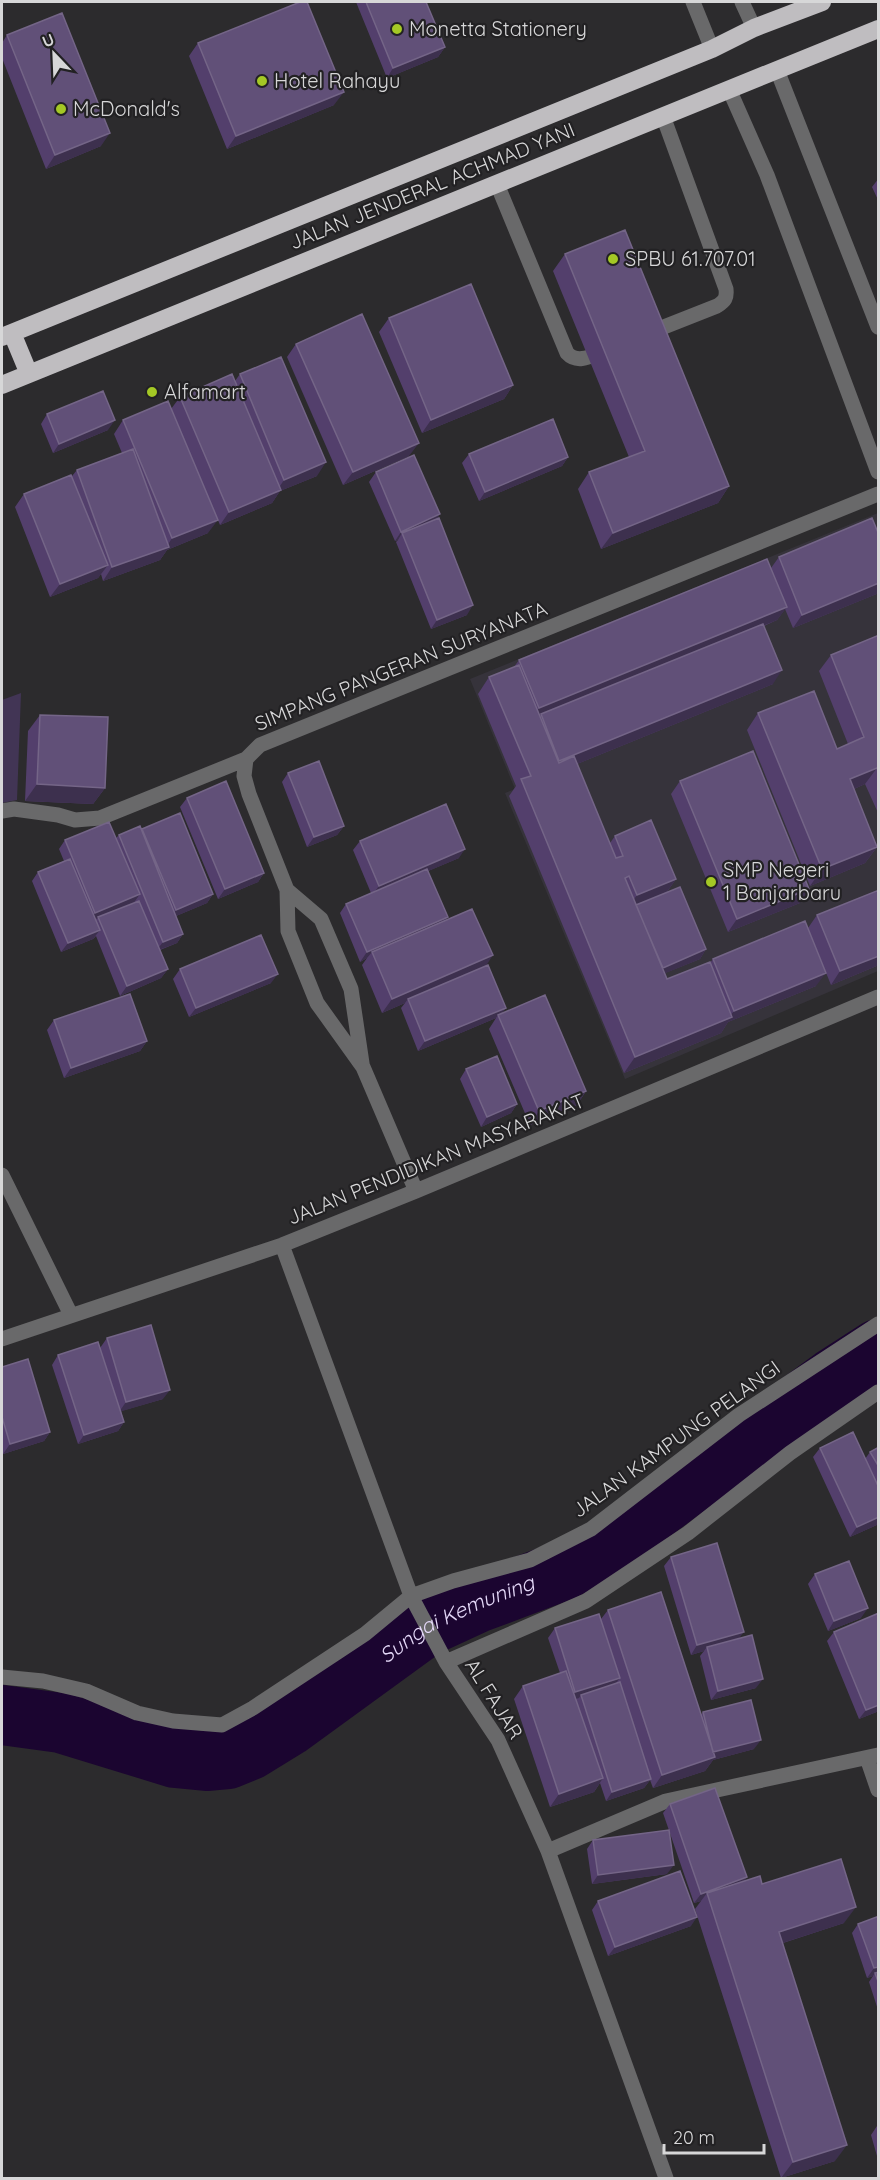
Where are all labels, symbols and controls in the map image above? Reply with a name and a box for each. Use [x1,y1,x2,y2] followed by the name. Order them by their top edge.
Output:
[409,16,587,41] place label: Monetta Stationery
[390,22,404,36] marker: Monetta Stationery
[24,24,84,84] north arrow
[39,29,57,52] text: U
[274,68,400,93] place label: Hotel Rahayu
[255,74,269,88] marker: Hotel Rahayu
[73,96,180,121] place label: McDonald's
[54,102,68,116] marker: McDonald's
[285,117,578,254] street label: JALAN JENDERAL ACHMAD YANI
[625,246,756,271] place label: SPBU 61.707.01
[606,252,620,266] marker: SPBU 61.707.01
[164,379,246,404] place label: Alfamart
[145,385,159,399] marker: Alfamart
[251,595,551,736] street label: SIMPANG PANGERAN SURYANATA
[723,857,841,905] place label: SMP Negeri 1 Banjarbaru
[704,875,718,889] marker: SMP Negeri 1 Banjarbaru
[284,1087,588,1230] street label: JALAN PENDIDIKAN MASYARAKAT
[567,1355,785,1523] street label: JALAN KAMPUNG PELANGI
[374,1568,539,1668] water label: Sungai Kemuning
[460,1654,529,1744] street label: AL FAJAR
[664,2117,764,2155] scale bar
[673,2126,715,2149] text: 20 m

